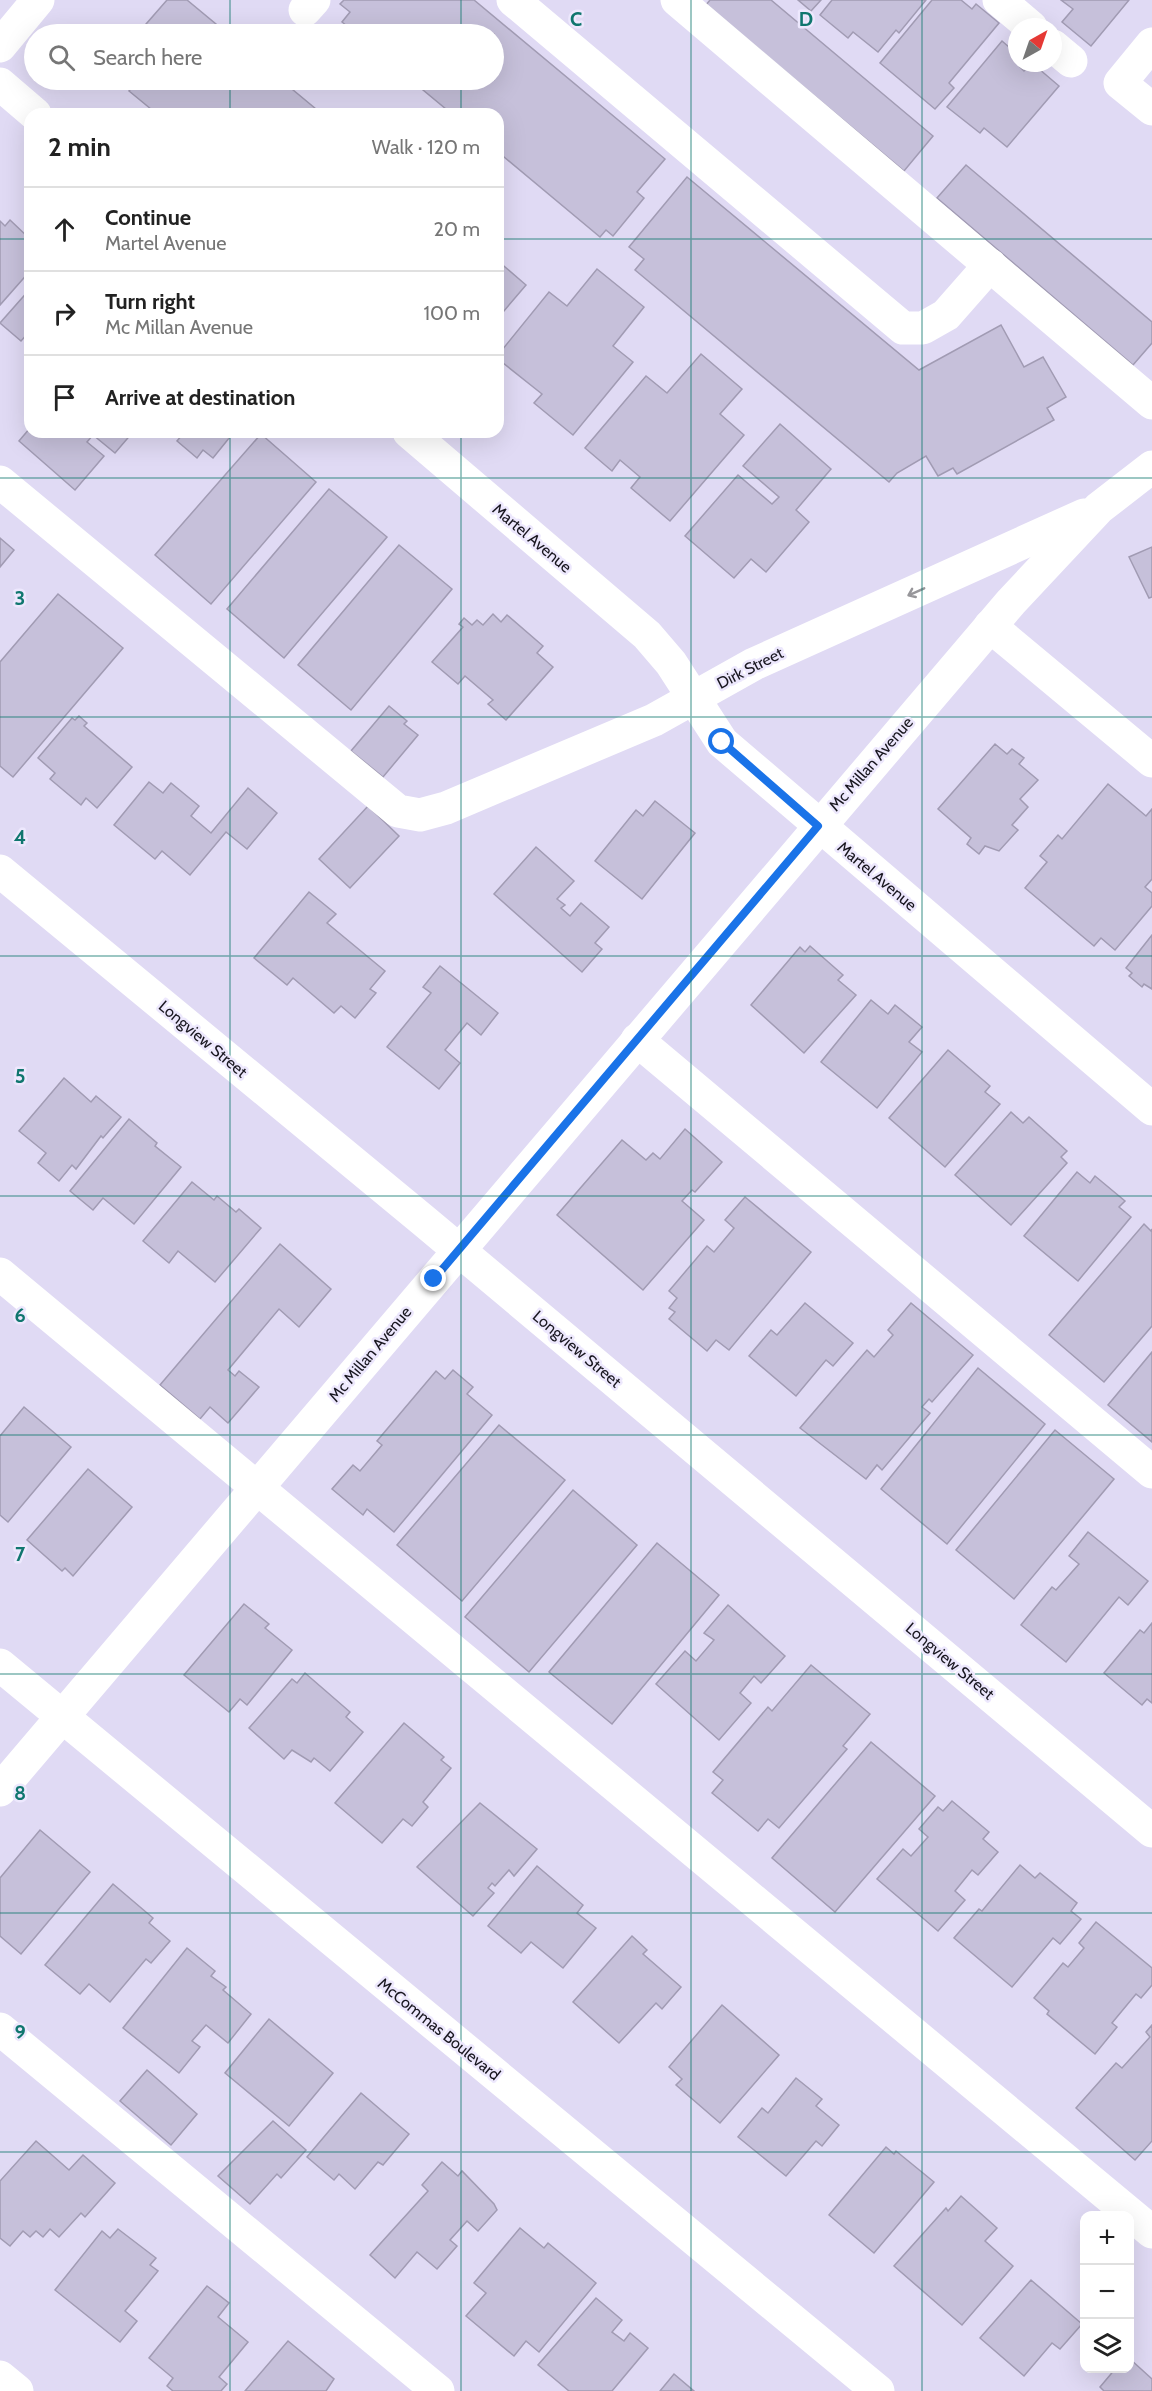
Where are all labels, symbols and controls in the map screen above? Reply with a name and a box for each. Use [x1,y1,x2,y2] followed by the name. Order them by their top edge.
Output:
[570,7,582,31] text: C
[799,7,813,31] text: D
[1008,18,1062,72] north arrow
[24,24,504,90] search box
[45,41,78,74] icon: search
[93,44,202,71] text: Search here
[48,131,111,163] text: 2 min
[372,135,480,159] text: Walk · 120 m
[105,204,191,231] text: Continue
[48,213,81,246] icon: ahead
[434,217,480,241] text: 20 m
[105,231,227,255] text: Martel Avenue
[105,288,195,315] text: Turn right
[48,297,81,330] icon: right
[424,301,480,325] text: 100 m
[105,315,253,339] text: Mc Millan Avenue
[48,381,81,414] icon: arrive
[105,384,295,411] text: Arrive at destination
[489,499,575,577] street label: Martel Avenue
[15,586,25,610] text: 3
[907,587,925,598] one-way arrow
[714,643,787,693] street label: Dirk Street
[825,713,917,815] street label: Mc Millan Avenue
[708,728,734,754] route start
[14,825,26,849] text: 4
[834,837,920,915] street label: Martel Avenue
[155,997,251,1082] street label: Longview Street
[15,1064,25,1088] text: 5
[420,1265,446,1291] route end
[14,1303,26,1327] text: 6
[325,1303,415,1405] street label: Mc Millan Avenue
[529,1307,625,1392] street label: Longview Street
[15,1542,26,1566] text: 7
[902,1619,998,1704] street label: Longview Street
[14,1781,26,1805] text: 8
[374,1974,504,2084] street label: McCommas Boulevard
[14,2020,26,2044] text: 9
[1080,2211,1134,2373] map controls
[1080,2211,1134,2265] button: +
[1080,2265,1134,2319] button: −
[1080,2319,1134,2373] button: layers

